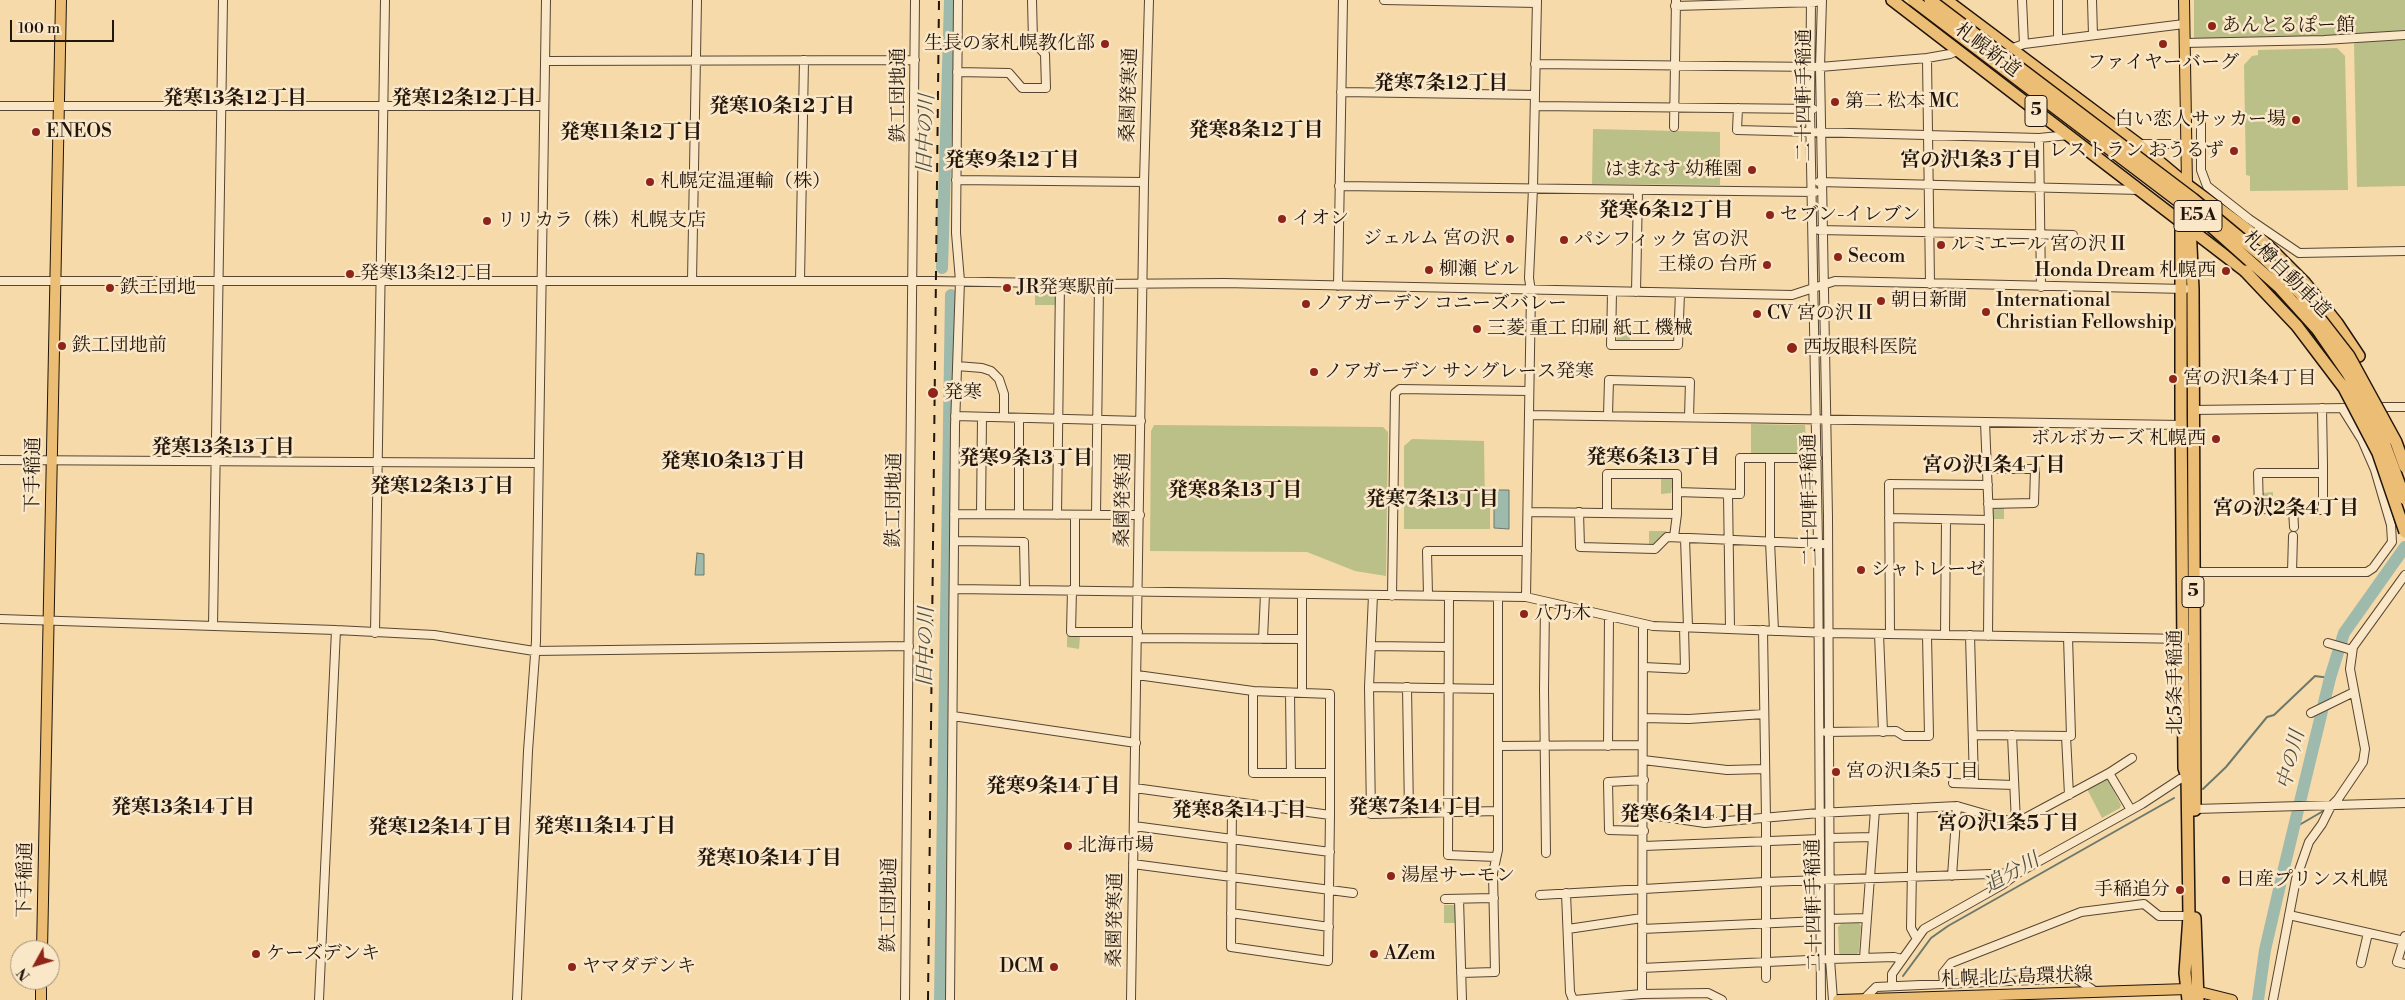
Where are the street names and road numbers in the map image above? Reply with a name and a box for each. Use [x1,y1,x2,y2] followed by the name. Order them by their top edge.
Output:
[1950,19,2024,83] street label: 札幌新道
[1794,29,1816,161] street label: 二十四軒手稲通
[1117,47,1143,143] street label: 桑園発寒通
[888,48,910,142] street label: 鉄工団地通
[2025,95,2047,126] road number: 5
[2174,200,2222,232] road number: E5A
[2238,227,2334,323] street label: 札樽自動車道
[1798,433,1824,567] street label: 二十四軒手稲通
[22,437,46,513] street label: 下手稲通
[883,452,907,548] street label: 鉄工団地通
[1112,452,1136,548] street label: 桑園発寒通
[2182,576,2204,608] road number: 5
[2165,629,2187,735] street label: 北5条手稲通
[1802,838,1828,972] street label: 二十四軒手稲通
[14,842,38,918] street label: 下手稲通
[878,857,902,953] street label: 鉄工団地通
[1104,872,1128,968] street label: 桑園発寒通
[1941,964,2093,992] street label: 札幌北広島環状線

